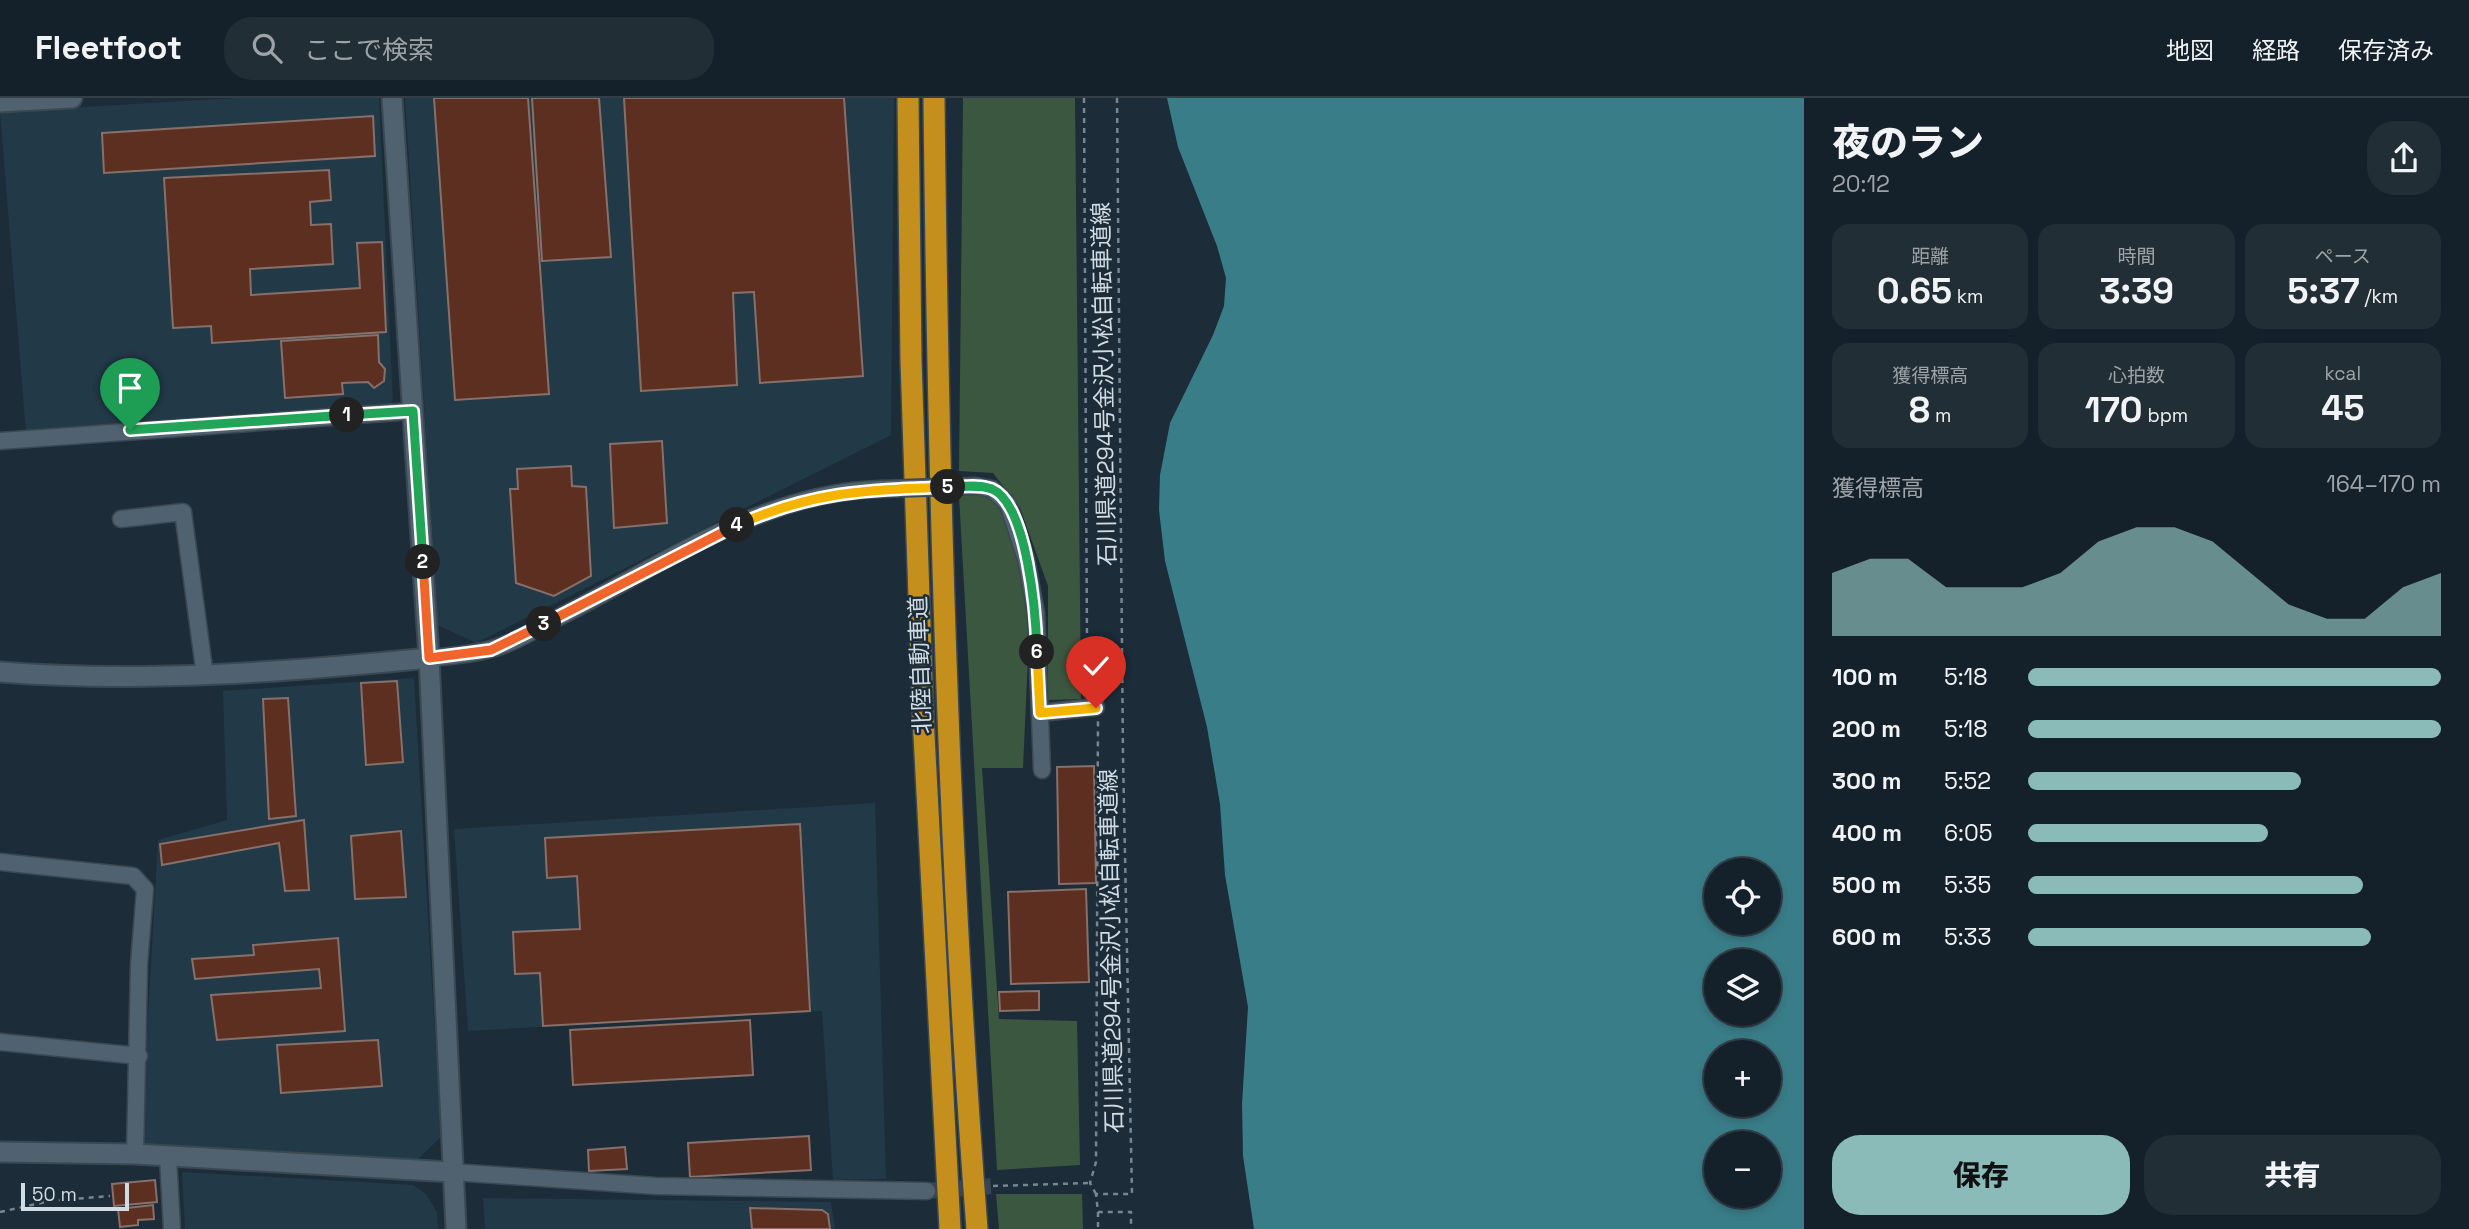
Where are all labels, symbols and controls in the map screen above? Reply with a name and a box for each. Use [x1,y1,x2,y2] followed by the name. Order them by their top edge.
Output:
[224,17,714,80] search box
[35,27,182,69] text: Fleetfoot
[248,29,286,67] icon: search
[304,33,434,67] text: ここで検索
[2166,35,2214,66] text: 地図
[2252,35,2300,66] text: 経路
[2338,35,2434,66] text: 保存済み
[1832,119,1984,167] text: 夜のラン
[2367,121,2441,195] button: share
[1832,169,1890,199] text: 20:12
[1086,202,1122,566] street label: 石川県道294号金沢小松自転車道線
[1911,244,1949,269] text: 距離
[2117,244,2156,269] text: 時間
[2315,244,2371,269] text: ペース
[1877,269,1952,313] text: 0.65
[2099,269,2174,313] text: 3:39
[2288,269,2360,313] text: 5:37
[1952,284,1983,309] text: km
[2360,284,2398,309] text: /km
[100,358,160,430] pin
[2324,361,2361,386] text: kcal
[1892,363,1968,388] text: 獲得標高
[2108,363,2165,388] text: 心拍数
[111,369,149,407] icon: arrive
[2321,386,2364,430] text: 45
[1909,388,1930,432] text: 8
[2085,388,2143,432] text: 170
[330,398,364,432] pin: 1
[342,402,351,427] text: 1
[1930,403,1951,428] text: m
[2143,403,2188,428] text: bpm
[2326,469,2441,499] text: 164–170 m
[930,470,965,504] pin: 5
[1832,473,1924,503] text: 獲得標高
[942,474,953,499] text: 5
[720,508,754,542] pin: 4
[730,512,743,537] text: 4
[406,545,440,580] pin: 2
[417,549,428,574] text: 2
[903,596,937,734] street label: 北陸自動車道
[526,606,562,642] pin: 3
[538,611,549,636] text: 3
[1020,634,1054,670] pin: 6
[1066,636,1126,708] pin
[1031,639,1042,664] text: 6
[1077,647,1115,685] icon: check
[1832,662,1898,692] text: 100 m
[1944,662,1988,692] text: 5:18
[1832,714,1901,744] text: 200 m
[1944,714,1988,744] text: 5:18
[1832,766,1901,796] text: 300 m
[1944,766,1991,796] text: 5:52
[1093,769,1129,1133] street label: 石川県道294号金沢小松自転車道線
[1832,818,1902,848] text: 400 m
[1944,818,1992,848] text: 6:05
[1704,858,1781,1208] map controls
[1704,858,1781,935] button: locate
[1832,870,1901,900] text: 500 m
[1944,870,1991,900] text: 5:35
[1832,922,1902,952] text: 600 m
[1944,922,1991,952] text: 5:33
[1704,949,1781,1026] button: layers
[1704,1040,1781,1117] button: +
[1704,1131,1781,1208] button: −
[1832,1135,2130,1215] button: 保存
[2144,1135,2441,1215] button: 共有
[21,1180,130,1212] scale bar
[32,1182,77,1207] text: 50 m

